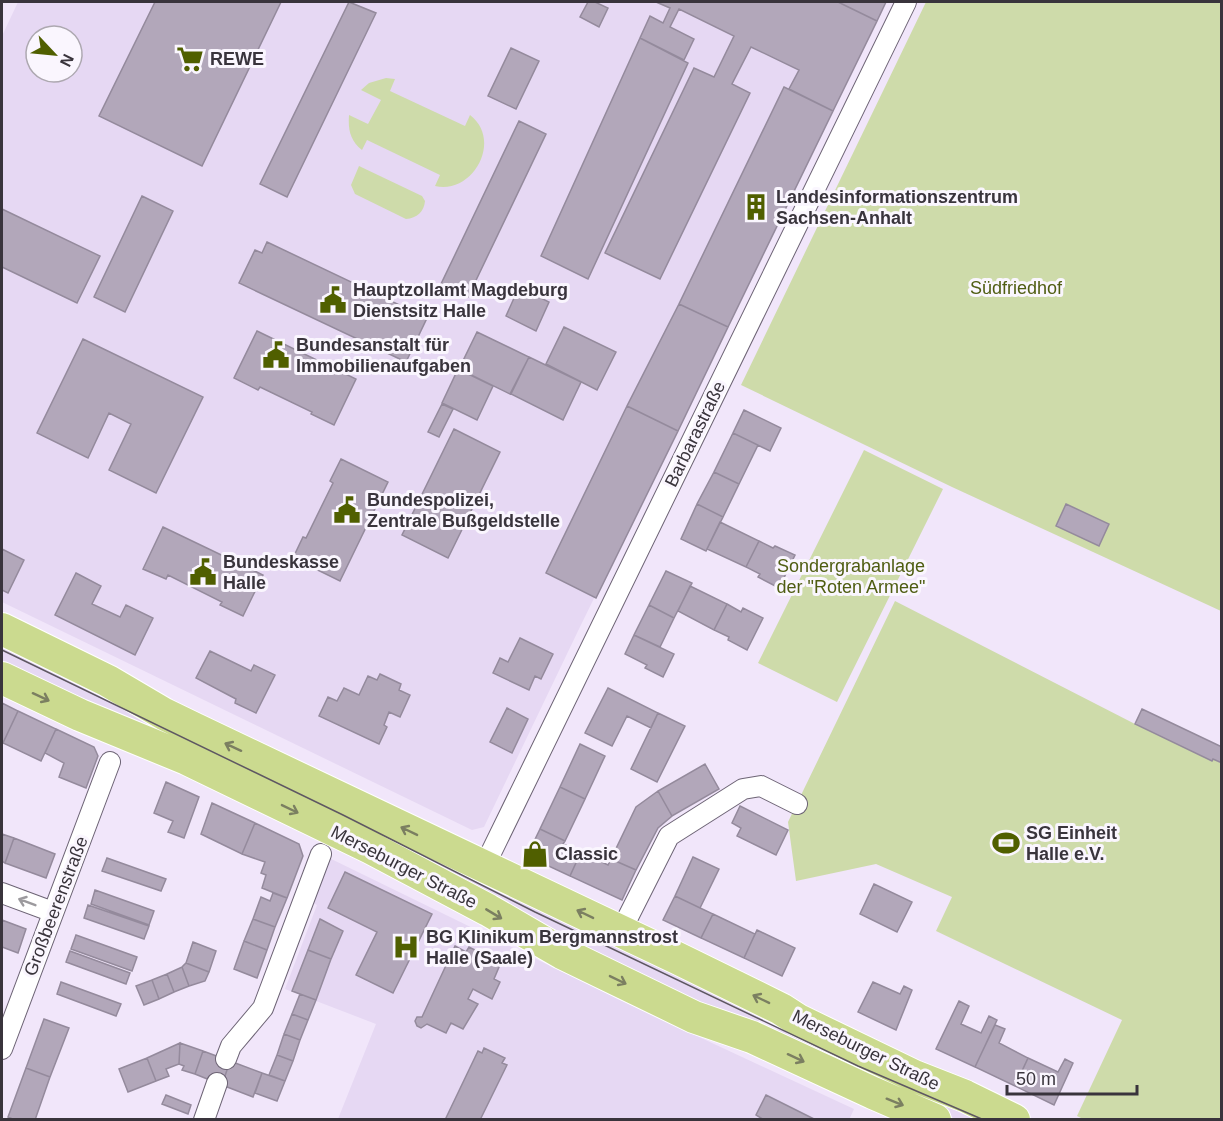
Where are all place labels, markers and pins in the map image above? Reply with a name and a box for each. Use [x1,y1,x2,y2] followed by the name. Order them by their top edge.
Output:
[175,44,205,74] supermarket icon: REWE
[210,49,264,69] place label: REWE
[776,187,1018,228] place label: Landesinformationszentrum Sachsen-Anhalt
[741,192,771,222] building icon: Landesinformationszentrum Sachsen-Anhalt
[353,280,568,321] place label: Hauptzollamt Magdeburg Dienstsitz Halle
[318,285,348,315] public building icon: Hauptzollamt Magdeburg Dienstsitz Halle
[296,335,471,376] place label: Bundesanstalt für Immobilienaufgaben
[261,340,291,370] public building icon: Bundesanstalt für Immobilienaufgaben
[367,490,560,531] place label: Bundespolizei, Zentrale Bußgeldstelle
[332,495,362,525] public building icon: Bundespolizei, Zentrale Bußgeldstelle
[223,552,339,593] place label: Bundeskasse Halle
[188,557,218,587] public building icon: Bundeskasse Halle
[1026,823,1117,864] place label: SG Einheit Halle e.V.
[991,828,1021,858] sports icon: SG Einheit Halle e.V.
[520,839,550,869] shop icon: Classic
[555,844,618,864] place label: Classic
[426,927,678,968] place label: BG Klinikum Bergmannstrost Halle (Saale)
[391,932,421,962] hospital icon: BG Klinikum Bergmannstrost Halle (Saale)

